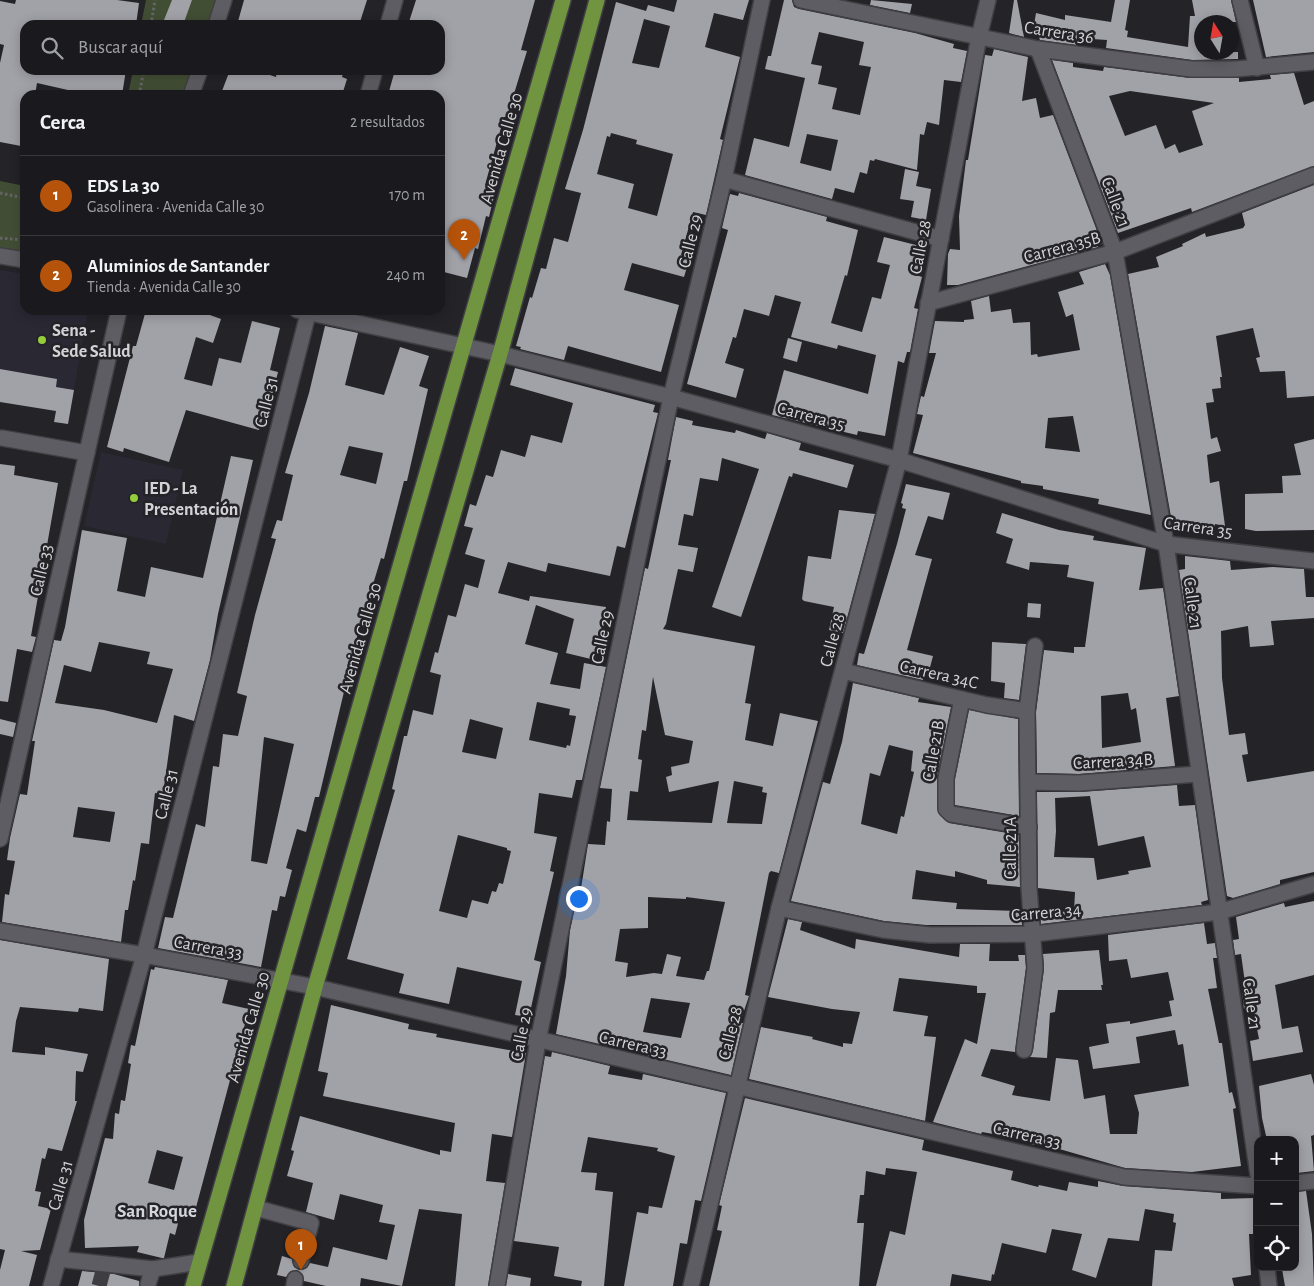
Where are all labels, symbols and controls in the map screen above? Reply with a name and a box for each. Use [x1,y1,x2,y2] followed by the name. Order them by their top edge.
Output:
[1194,15,1239,60] north arrow
[1023,19,1095,47] street label: Carrera 36
[20,20,445,75] search box
[38,34,66,62] icon: search
[78,38,163,57] text: Buscar aquí
[477,91,526,206] street label: Avenida Calle 30
[40,112,86,133] text: Cerca
[350,114,425,130] text: 2 resultados
[1097,175,1133,230] street label: Calle 21
[87,177,160,196] text: EDS La 30
[53,187,59,203] text: 1
[389,187,425,203] text: 170 m
[87,199,264,215] text: Gasolinera · Avenida Calle 30
[676,213,706,270] street label: Calle 29
[448,219,480,260] pin: 2
[907,219,935,276] street label: Calle 28
[1022,229,1103,267] street label: Carrera 35B
[87,257,269,276] text: Aluminios de Santander
[52,267,60,283] text: 2
[386,267,425,283] text: 240 m
[87,279,241,295] text: Tienda · Avenida Calle 30
[52,322,131,361] place label: Sena - Sede Salud
[36,334,48,346] marker: Sena - Sede Salud
[252,375,282,429] street label: Calle 31
[775,399,847,435] street label: Carrera 35
[144,480,238,519] place label: IED - La Presentación
[128,492,140,504] marker: IED - La Presentación
[1162,514,1233,542] street label: Carrera 35
[27,543,57,598] street label: Calle 33
[1179,576,1205,630] street label: Calle 21
[336,581,385,696] street label: Avenida Calle 30
[589,609,617,666] street label: Calle 29
[817,612,849,669] street label: Calle 28
[898,657,980,693] street label: Carrera 34C
[920,719,948,783] street label: Calle 21B
[1073,751,1154,773] street label: Carrera 34B
[152,767,182,821] street label: Calle 31
[1002,816,1020,879] street label: Calle 21A
[566,886,592,912] your location
[1010,901,1082,925] street label: Carrera 34
[172,933,243,963] street label: Carrera 33
[224,970,273,1085] street label: Avenida Calle 30
[1238,977,1264,1031] street label: Calle 21
[716,1005,746,1062] street label: Calle 28
[508,1006,536,1063] street label: Calle 29
[597,1028,668,1062] street label: Carrera 33
[991,1119,1062,1153] street label: Carrera 33
[1254,1136,1299,1271] map controls
[1254,1136,1299,1181] button: +
[45,1158,77,1212] street label: Calle 31
[1254,1181,1299,1226] button: −
[117,1202,197,1221] district label: San Roque
[1254,1226,1299,1271] button: locate
[285,1229,317,1270] pin: 1

